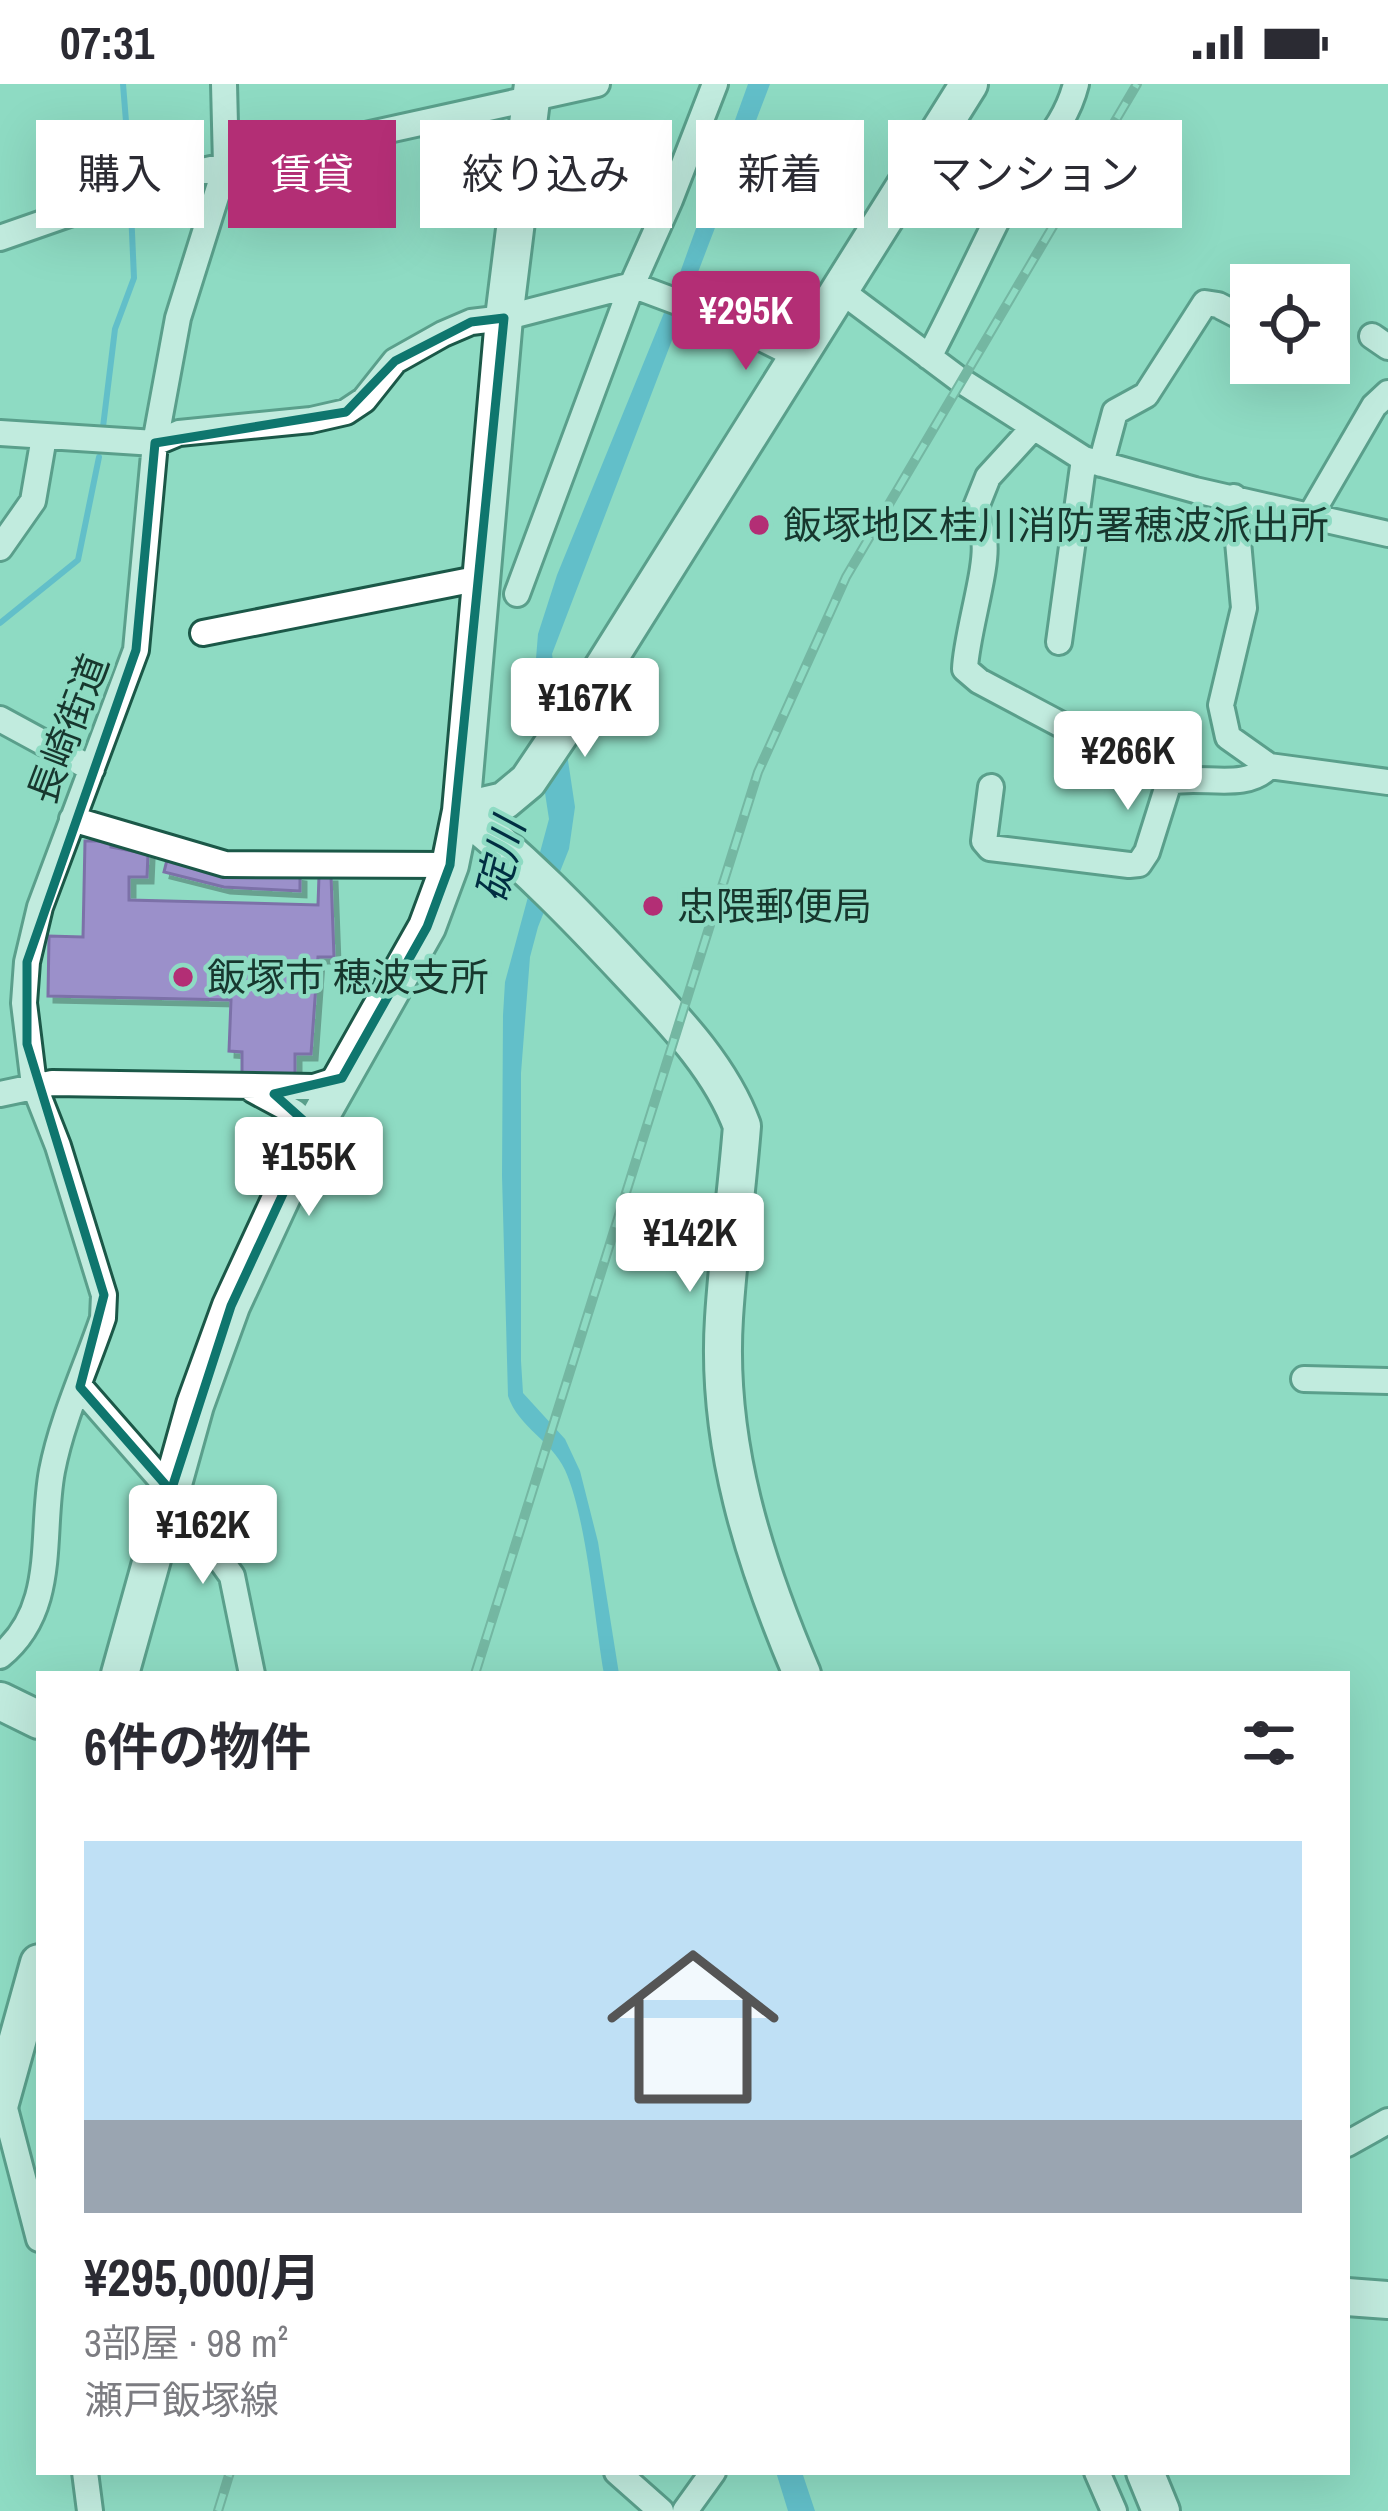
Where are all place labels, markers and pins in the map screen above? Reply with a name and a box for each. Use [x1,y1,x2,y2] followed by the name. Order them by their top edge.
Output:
[662,271,830,373] pin: ¥295K
[783,499,1329,551] place label: 飯塚地区桂川消防署穂波派出所
[746,512,772,538] marker: 飯塚地区桂川消防署穂波派出所
[501,658,669,760] pin: ¥167K
[1044,711,1212,813] pin: ¥266K
[677,880,872,932] place label: 忠隈郵便局
[640,893,666,919] marker: 忠隈郵便局
[207,951,489,1003] place label: 飯塚市 穂波支所
[170,964,196,990] marker: 飯塚市 穂波支所
[225,1117,393,1219] pin: ¥155K
[606,1193,774,1295] pin: ¥142K
[119,1485,287,1587] pin: ¥162K

